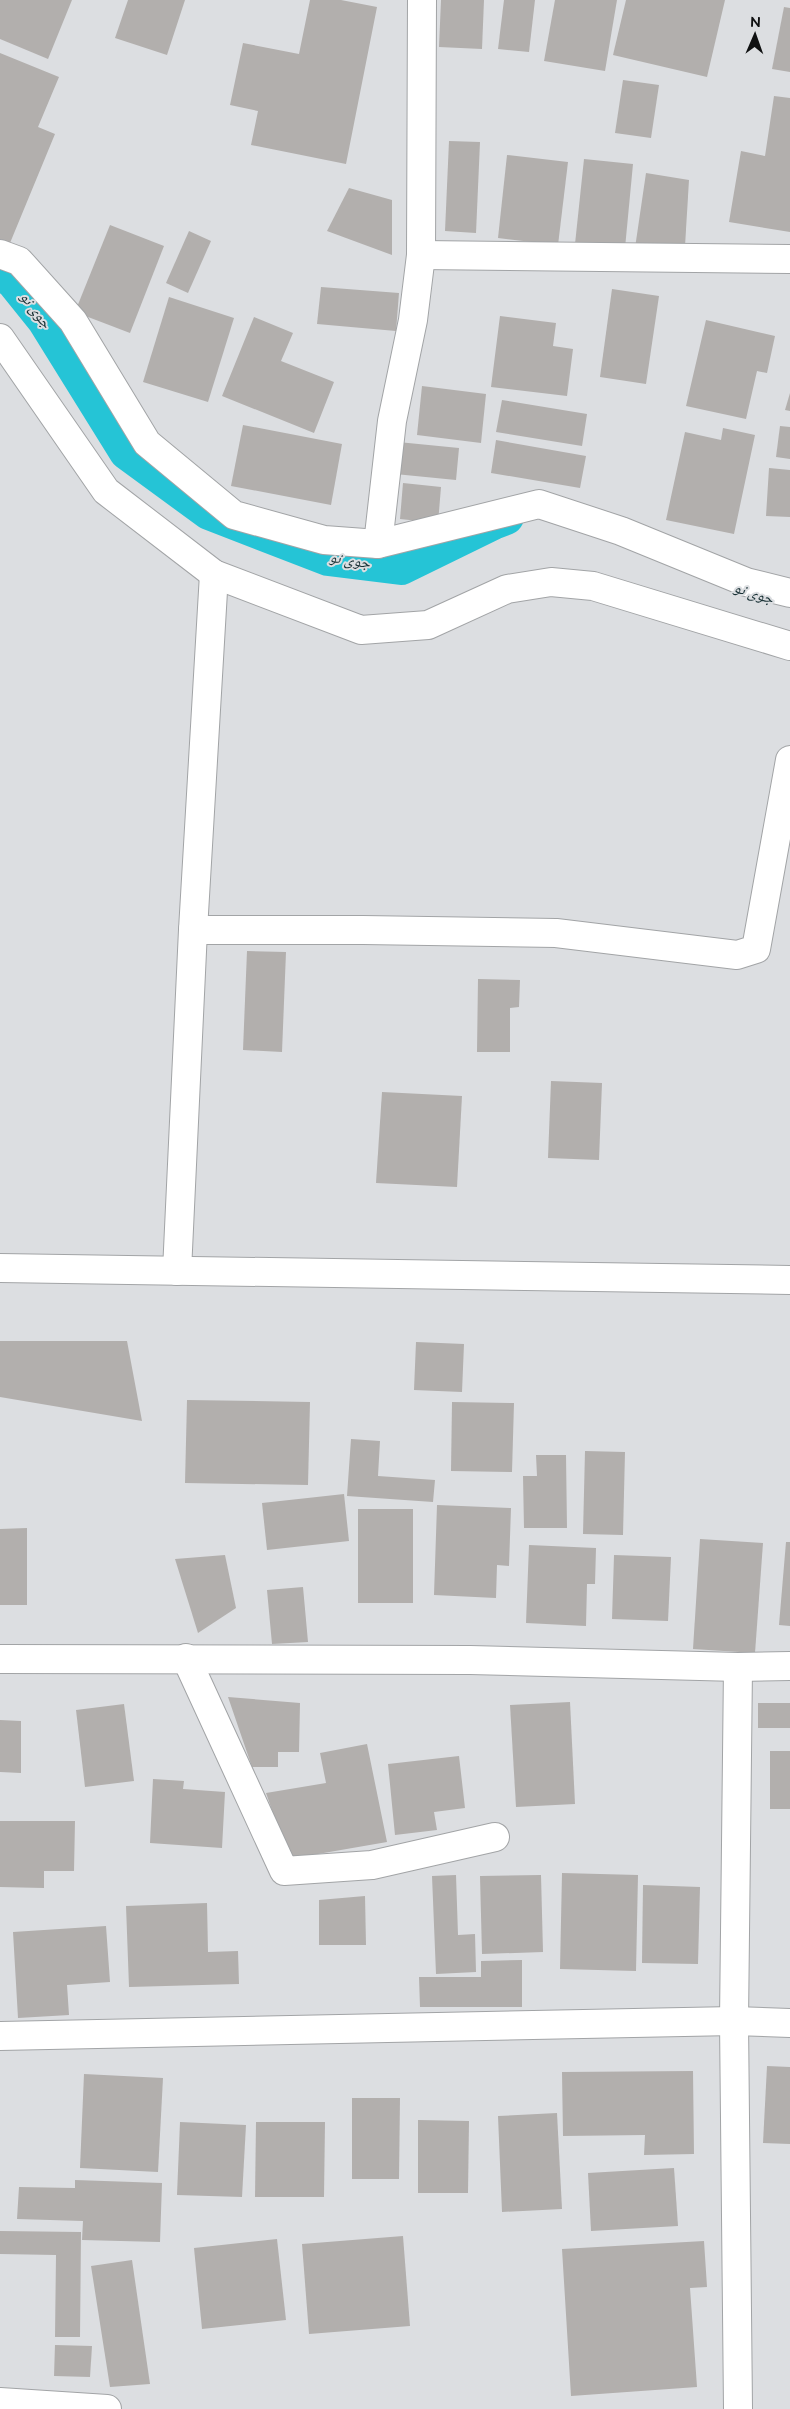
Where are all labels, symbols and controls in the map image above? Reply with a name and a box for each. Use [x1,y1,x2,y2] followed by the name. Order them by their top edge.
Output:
[730,10,780,60] north arrow
[750,14,761,30] text: N
[16,288,56,332] water label: جوی نو
[327,548,372,572] water label: جوی نو
[731,578,777,608] water label: جوی نو

